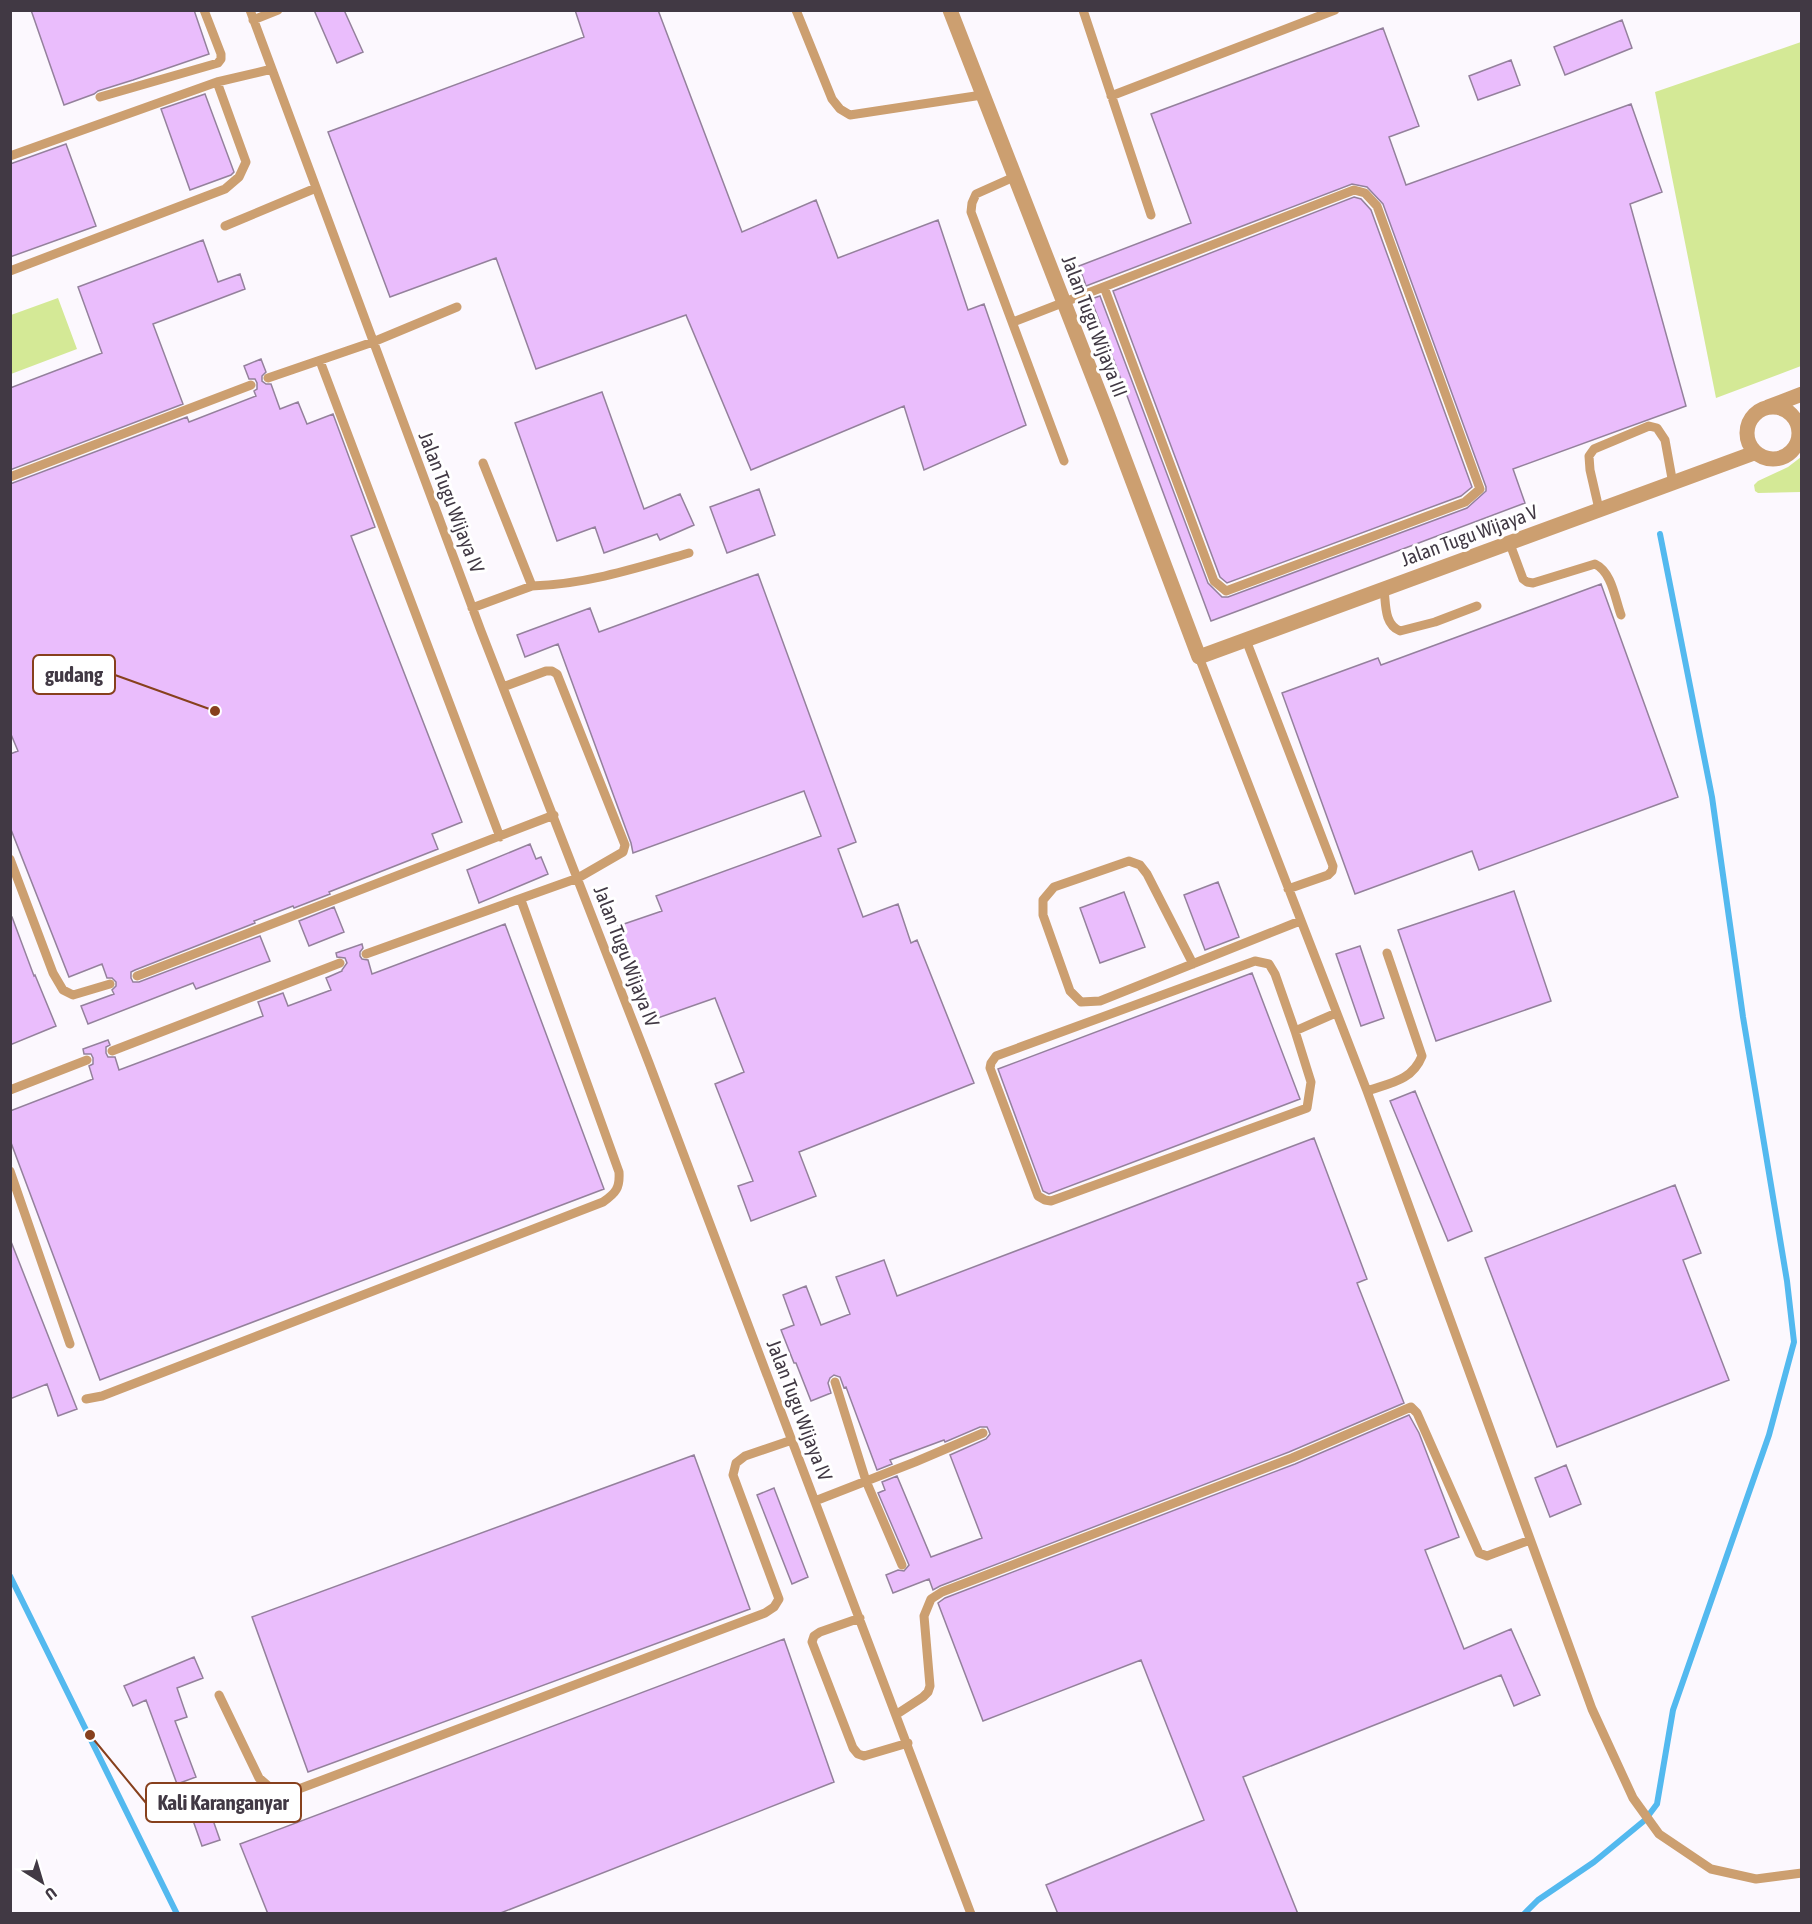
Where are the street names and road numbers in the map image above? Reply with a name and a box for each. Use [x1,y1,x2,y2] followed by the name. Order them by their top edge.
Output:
[1057,252,1133,400] street label: Jalan Tugu Wijaya III
[415,428,490,576] street label: Jalan Tugu Wijaya IV
[1397,499,1541,570] street label: Jalan Tugu Wijaya V
[590,882,665,1030] street label: Jalan Tugu Wijaya IV
[763,1336,838,1484] street label: Jalan Tugu Wijaya IV

